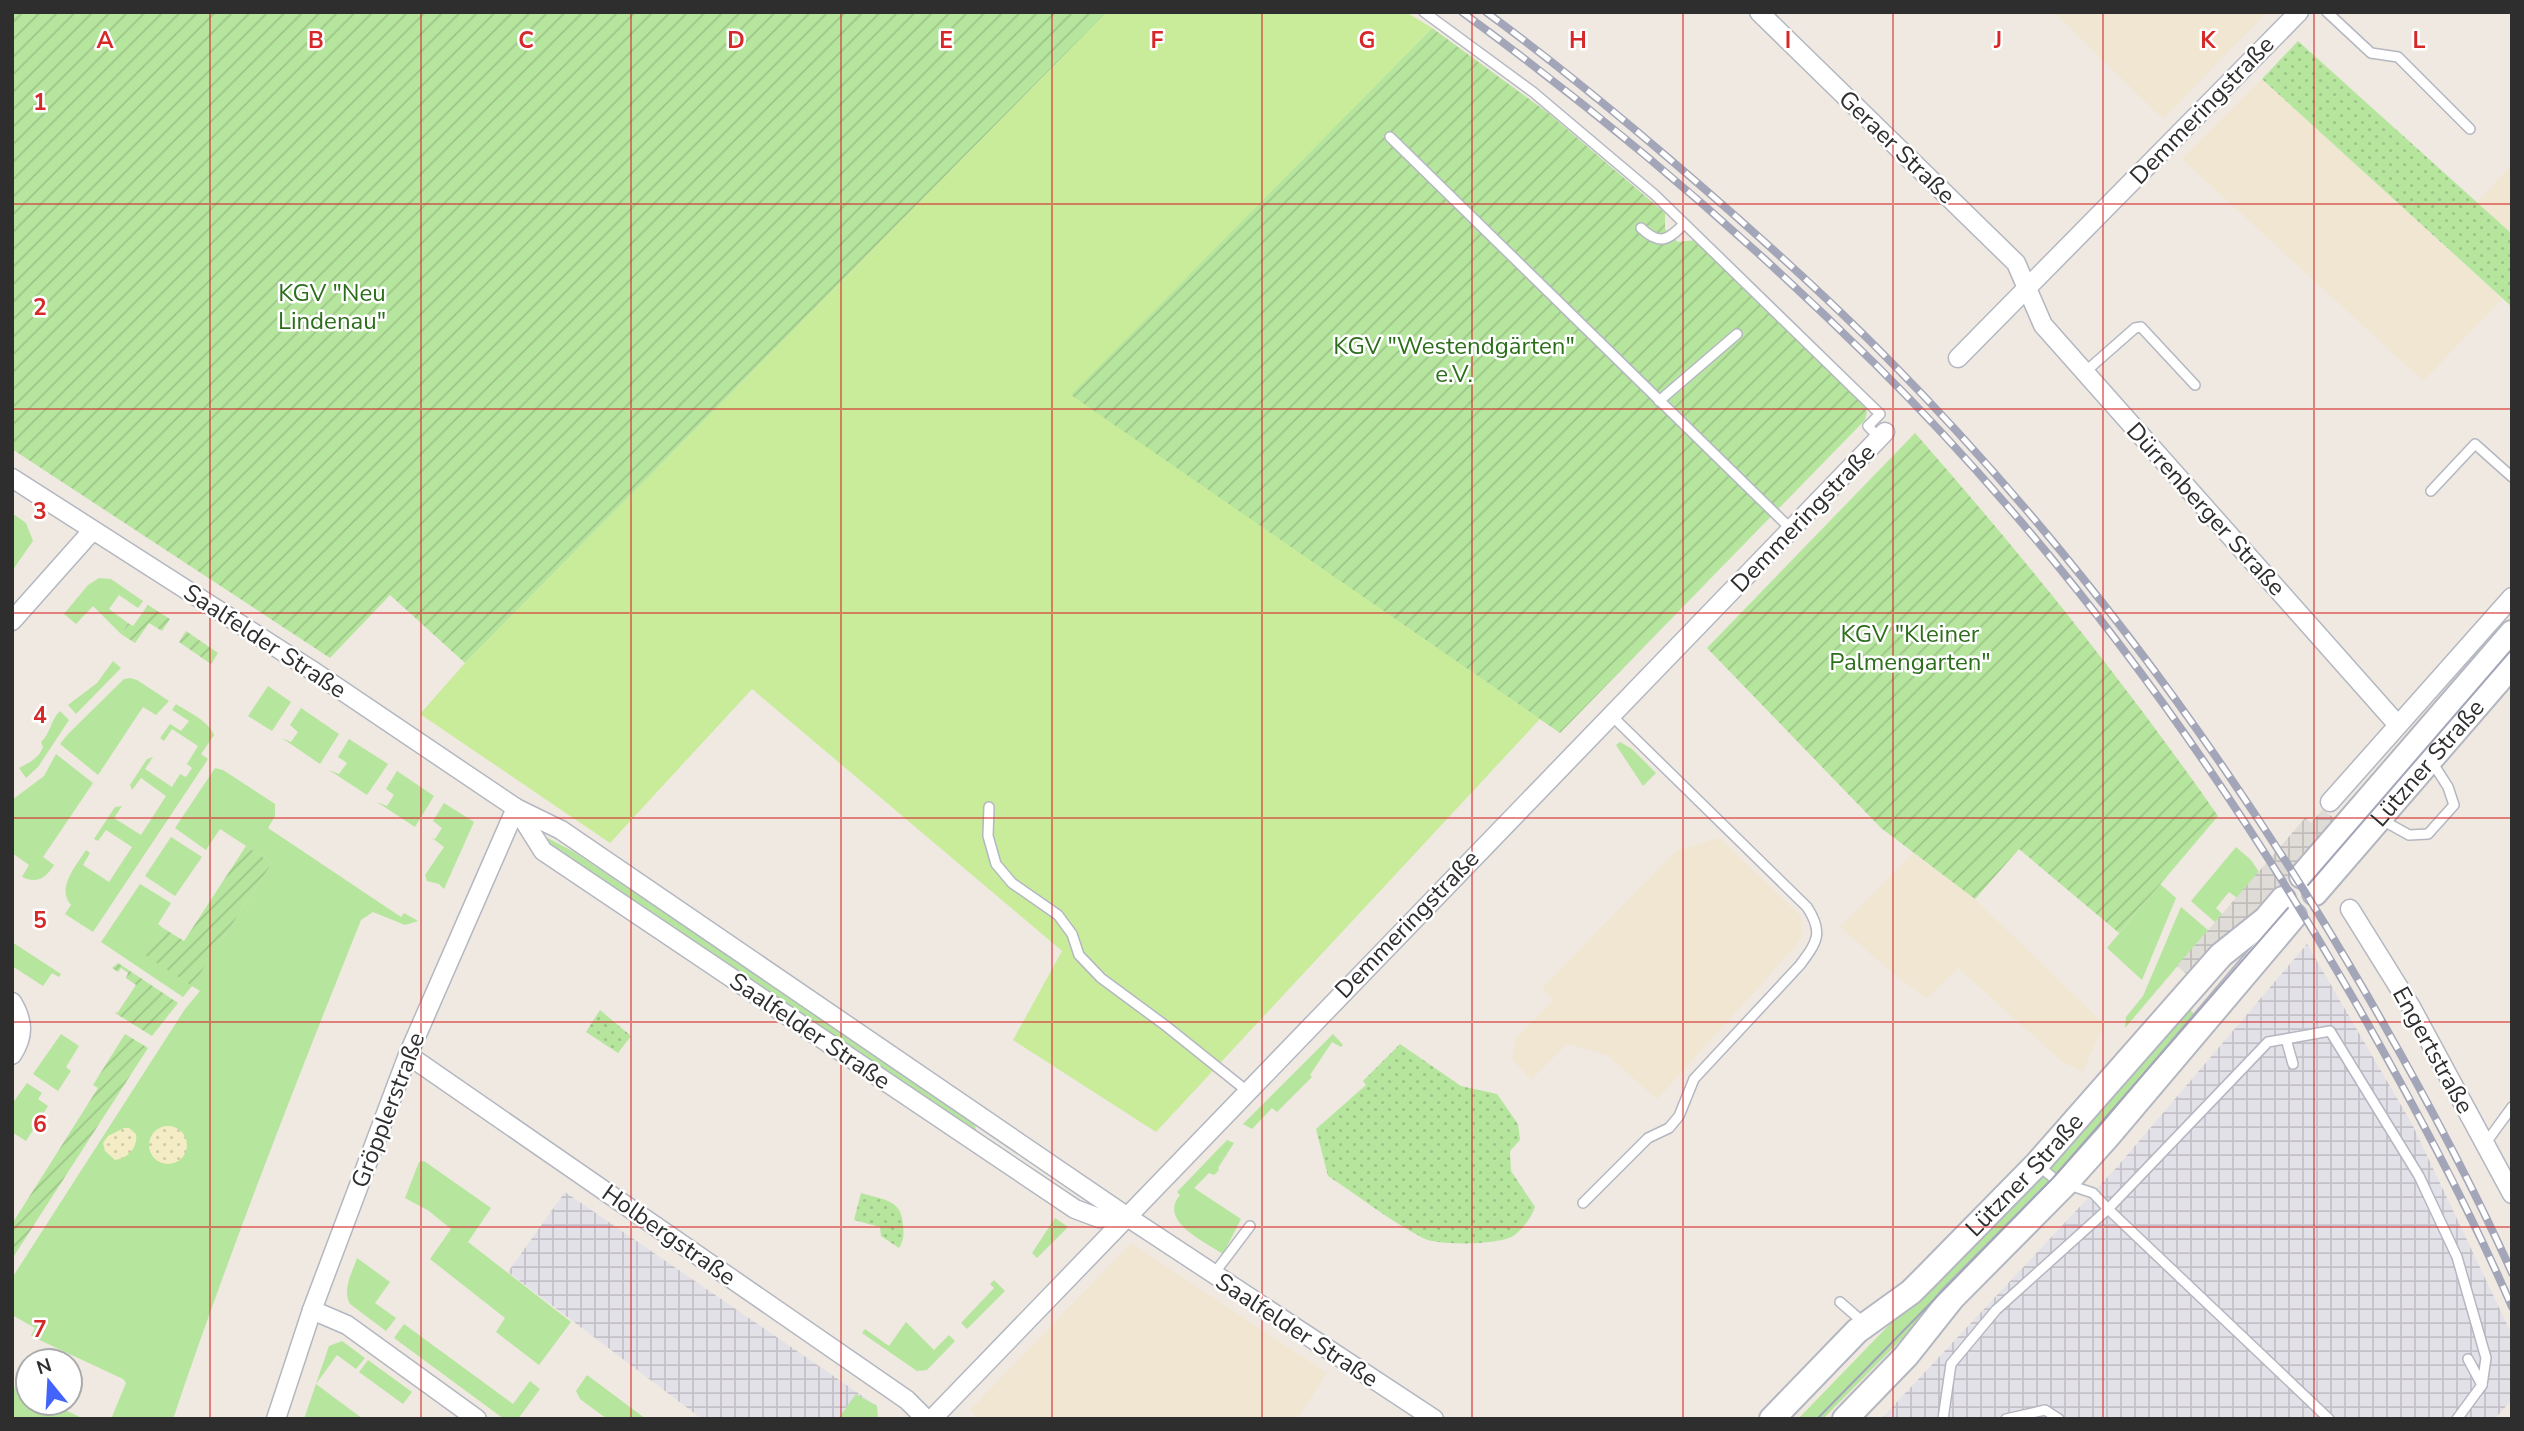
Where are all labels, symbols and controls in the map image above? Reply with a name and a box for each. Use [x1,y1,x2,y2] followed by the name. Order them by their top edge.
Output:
[96,25,114,56] text: A
[308,25,324,56] text: B
[518,25,534,56] text: C
[727,25,745,56] text: D
[939,25,953,56] text: E
[1151,25,1164,56] text: F
[1359,25,1375,56] text: G
[1569,25,1587,56] text: H
[1785,25,1791,56] text: I
[1993,25,2002,56] text: J
[2200,25,2216,56] text: K
[2413,25,2426,56] text: L
[2123,29,2281,191] street label: Demmeringstraße
[1832,83,1962,211] street label: Geraer Straße
[33,87,47,118] text: 1
[278,277,386,337] park label: KGV "Neu Lindenau"
[33,292,47,323] text: 2
[1333,330,1575,390] park label: KGV "Westendgärten" e.V.
[2119,415,2293,603] street label: Dürrenberger Straße
[1724,437,1882,599] street label: Demmeringstraße
[33,496,47,527] text: 3
[177,576,353,706] street label: Saalfelder Straße
[1829,618,1991,678] park label: KGV "Kleiner Palmengarten"
[2363,692,2491,833] street label: Lützner Straße
[33,700,47,731] text: 4
[1328,843,1486,1005] street label: Demmeringstraße
[33,905,47,936] text: 5
[723,965,897,1097] street label: Saalfelder Straße
[2385,981,2481,1119] street label: Engertstraße
[344,1028,432,1192] street label: Gröpplerstraße
[1958,1106,2091,1244] street label: Lützner Straße
[33,1109,47,1140] text: 6
[596,1177,742,1293] street label: Holbergstraße
[1209,1265,1385,1395] street label: Saalfelder Straße
[33,1314,47,1345] text: 7
[14,1347,84,1417] north arrow
[33,1352,55,1381] text: N

